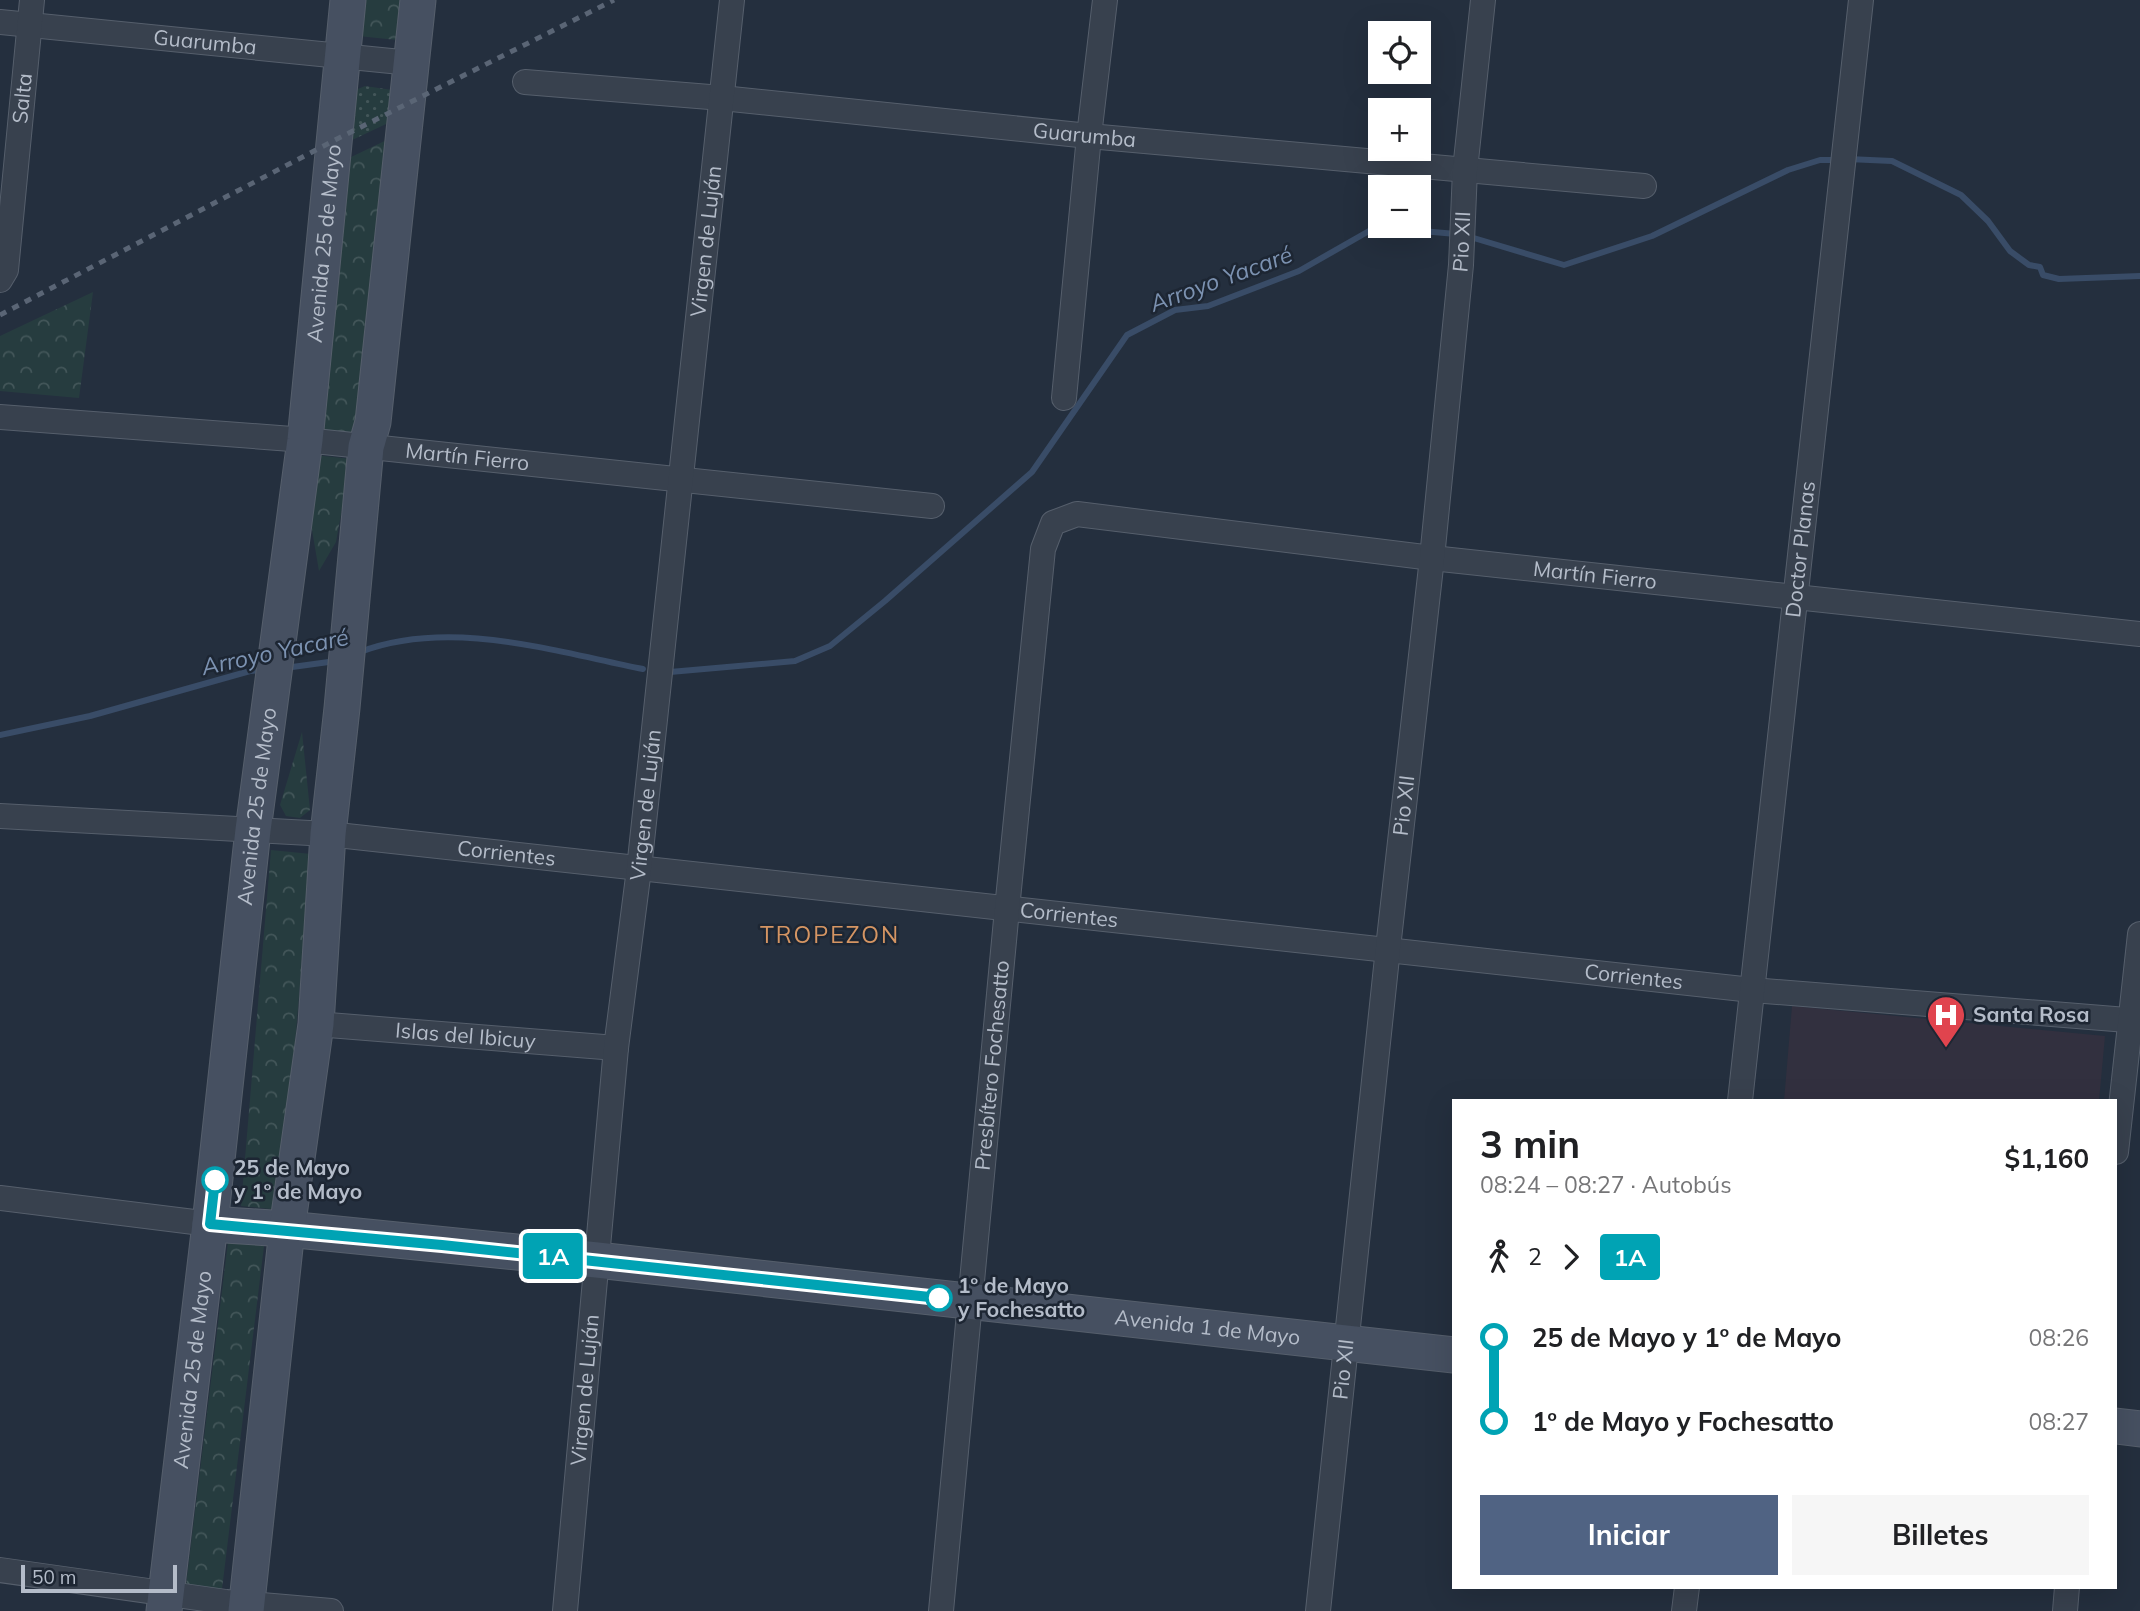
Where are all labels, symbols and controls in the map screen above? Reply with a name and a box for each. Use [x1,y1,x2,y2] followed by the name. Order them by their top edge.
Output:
[1368,21,1431,238] map controls
[1368,21,1431,84] button: locate
[152,23,258,60] street label: Guarumba
[6,72,37,125] street label: Salta
[1368,98,1431,161] button: +
[1032,116,1137,152] street label: Guarumba
[301,143,346,344] street label: Avenida 25 de Mayo
[684,164,726,318] street label: Virgen de Luján
[1368,175,1431,238] button: −
[1446,211,1475,273] street label: Pio XII
[1145,239,1296,318] water label: Arroyo Yacaré
[404,437,531,476] street label: Martín Fierro
[1779,480,1820,619] street label: Doctor Planas
[1532,555,1658,594] street label: Martín Fierro
[198,622,351,681] water label: Arroyo Yacaré
[231,706,281,906] street label: Avenida 25 de Mayo
[624,728,666,882] street label: Virgen de Luján
[1387,774,1419,837] street label: Pio XII
[456,834,557,871] street label: Corrientes
[1019,896,1120,932] street label: Corrientes
[760,920,900,949] district label: TROPEZON
[1583,958,1684,994] street label: Corrientes
[968,959,1014,1172] street label: Presbítero Fochesatto
[1925,994,1967,1049] hospital icon: Santa Rosa
[1973,1001,2089,1027] place label: Santa Rosa
[394,1016,537,1054] street label: Islas del Ibicuy
[1480,1120,1580,1168] text: 3 min
[2005,1142,2089,1175] text: $1,160
[233,1154,362,1204] place label: 25 de Mayo y 1º de Mayo
[202,1167,228,1193] marker: 25 de Mayo y 1º de Mayo
[1480,1170,1732,1199] text: 08:24 – 08:27 · Autobús
[522,1233,584,1279] line badge: 1A
[1480,1238,1518,1276] icon: walk
[1552,1238,1590,1276] icon: forward
[537,1241,569,1271] text: 1A
[1528,1242,1542,1271] text: 2
[1614,1242,1646,1272] text: 1A
[167,1269,216,1470] street label: Avenida 25 de Mayo
[957,1272,1085,1322] place label: 1º de Mayo y Fochesatto
[926,1285,952,1311] marker: 1º de Mayo y Fochesatto
[1114,1303,1302,1350] street label: Avenida 1 de Mayo
[564,1313,604,1467] street label: Virgen de Luján
[1532,1321,1841,1354] text: 25 de Mayo y 1º de Mayo
[2029,1323,2089,1352] text: 08:26
[1326,1338,1359,1401] street label: Pio XII
[1532,1405,1834,1438] text: 1º de Mayo y Fochesatto
[2029,1407,2089,1436] text: 08:27
[1480,1495,1778,1575] button: Iniciar
[1792,1495,2089,1575] button: Billetes
[21,1562,177,1594] scale bar
[32,1565,76,1589] text: 50 m

